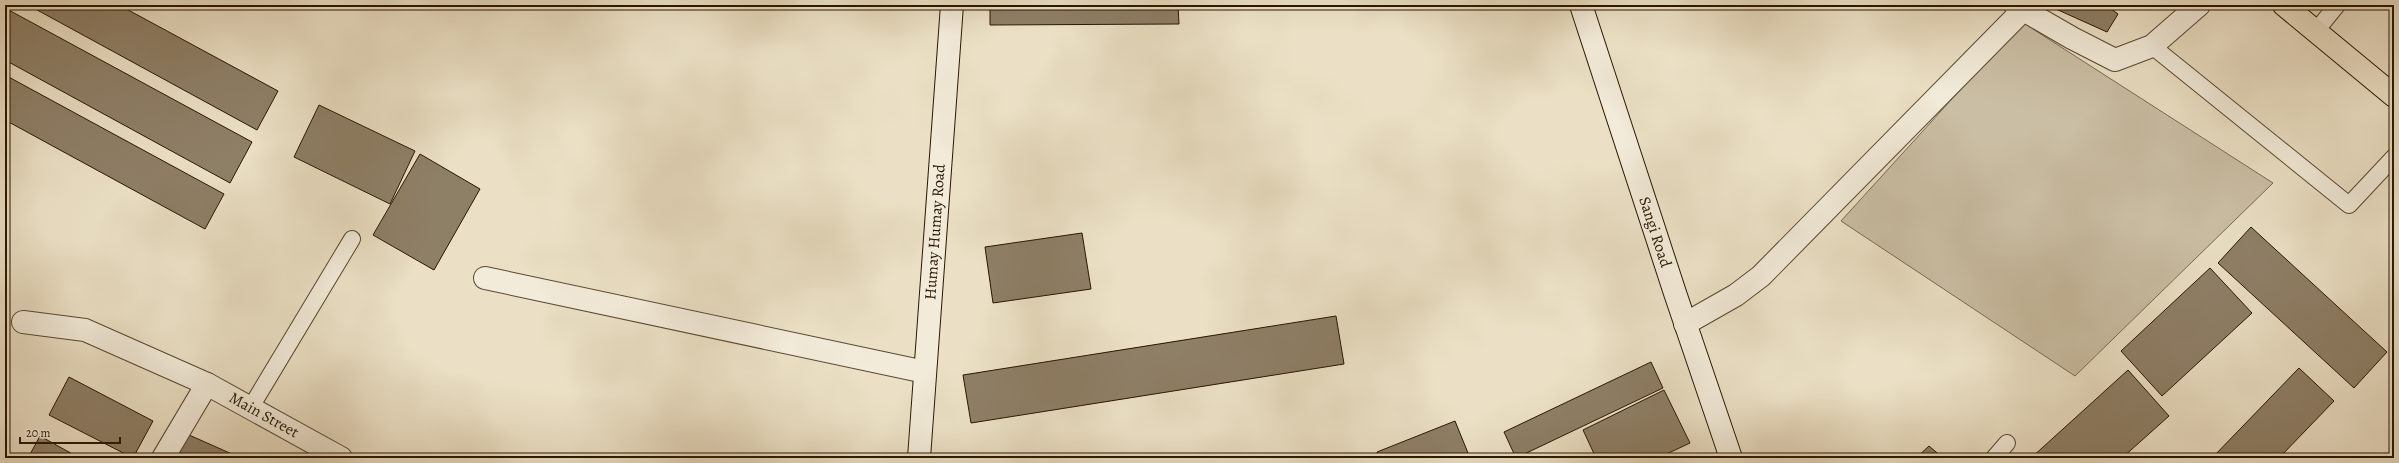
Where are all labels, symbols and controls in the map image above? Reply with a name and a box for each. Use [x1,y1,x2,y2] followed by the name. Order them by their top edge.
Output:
[919,163,951,301] street label: Humay Humay Road
[1633,194,1677,271] street label: Sangi Road
[225,387,303,443] street label: Main Street
[20,419,120,445] scale bar
[26,425,50,441] text: 20 m

